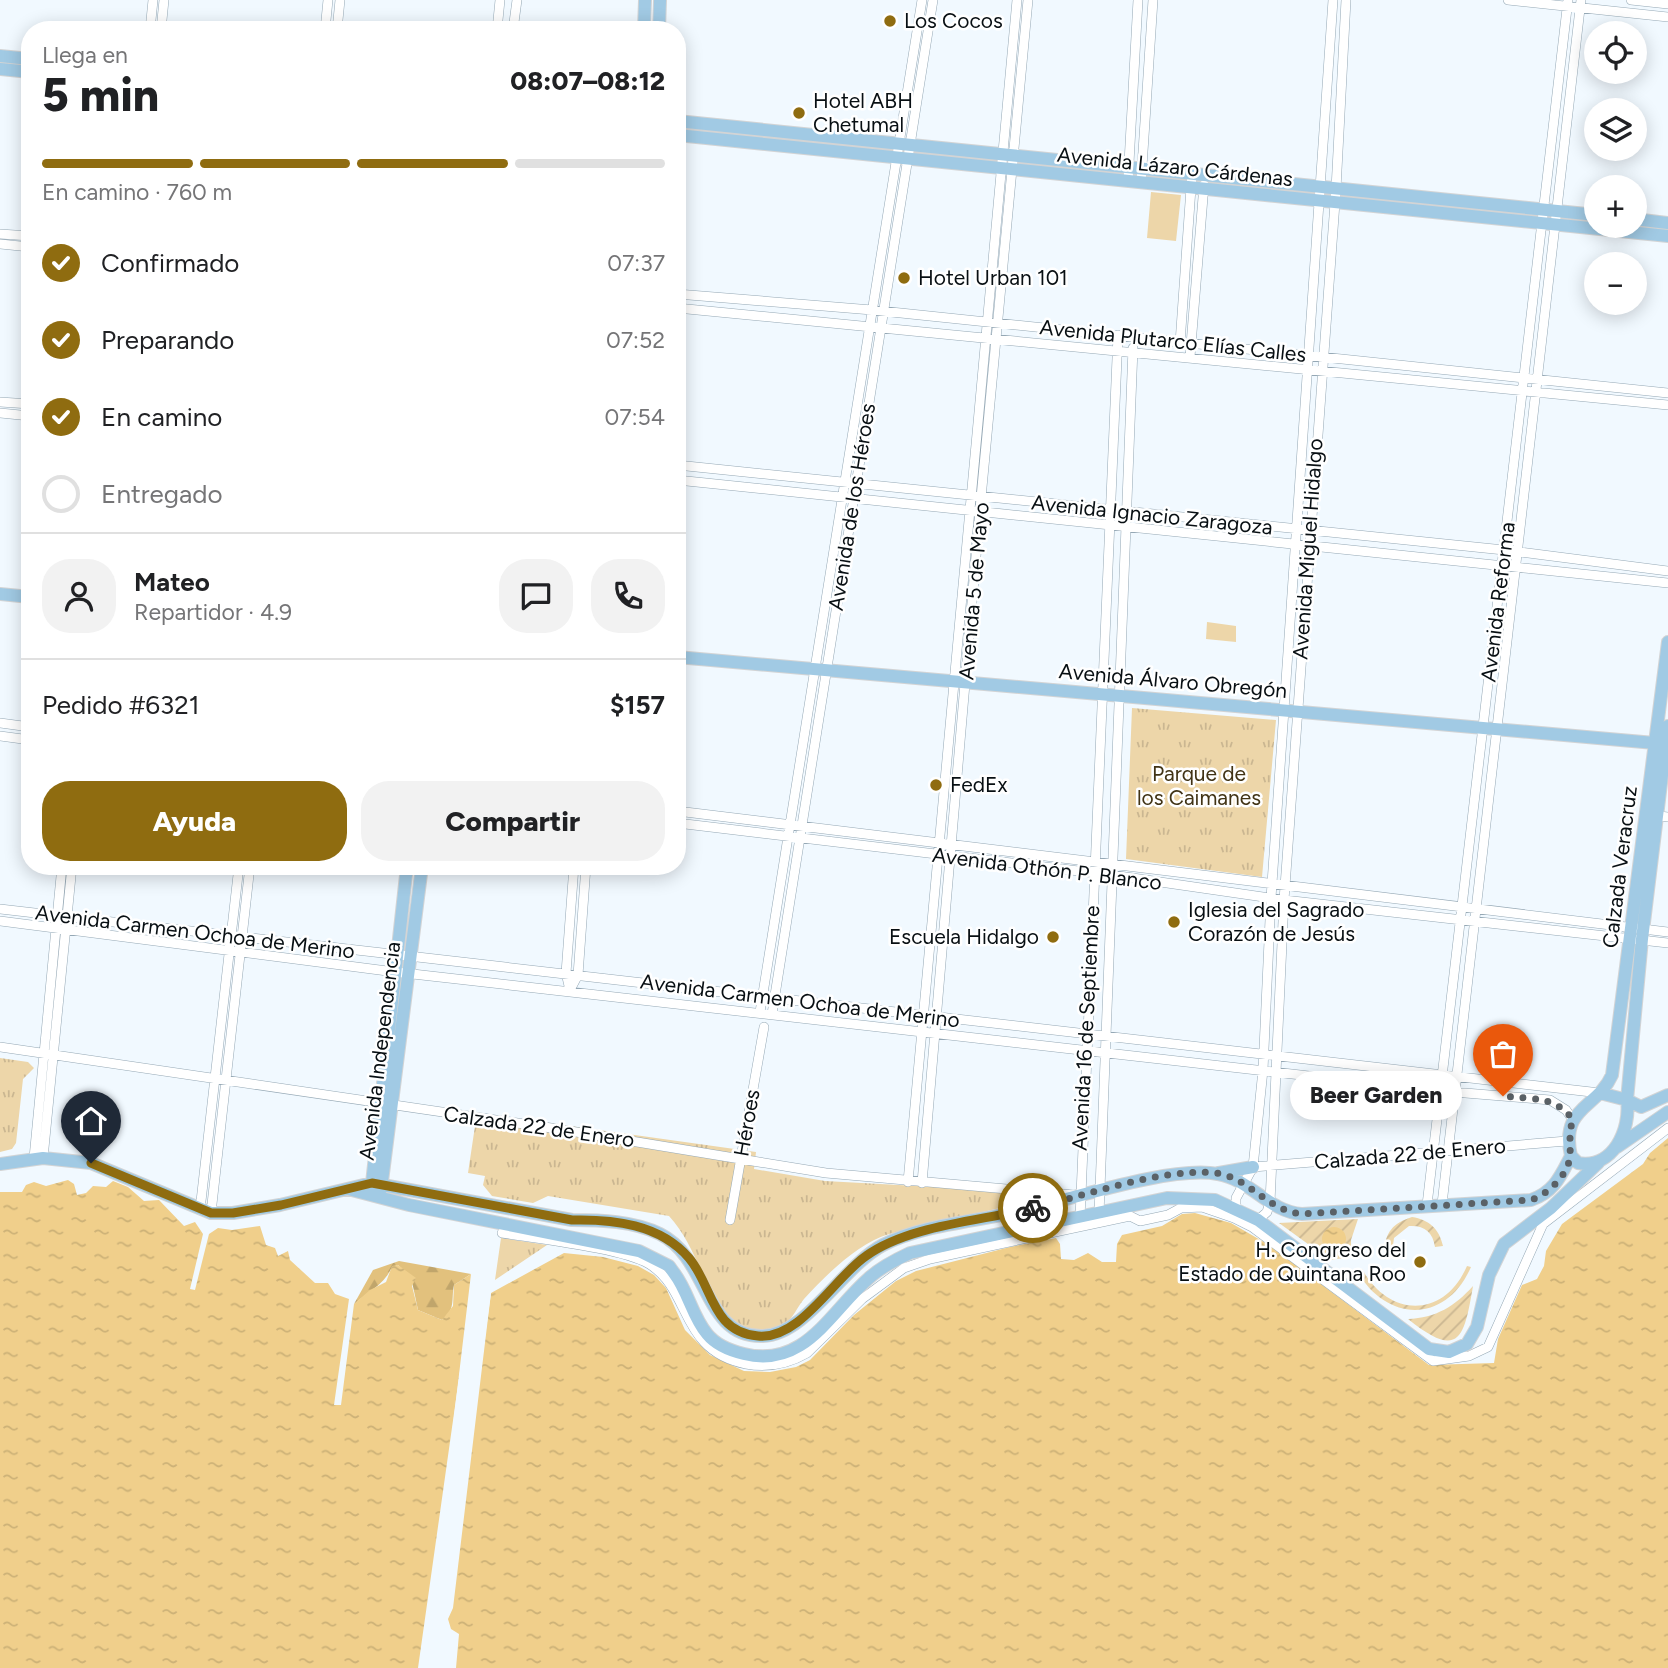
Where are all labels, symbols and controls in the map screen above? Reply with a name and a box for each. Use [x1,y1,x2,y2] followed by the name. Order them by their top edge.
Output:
[904,8,1003,33] place label: Los Cocos
[882,13,898,29] marker: Los Cocos
[1584,21,1647,315] map controls
[1584,21,1647,84] button: locate
[42,41,128,69] text: Llega en
[510,65,665,97] text: 08:07–08:12
[42,67,159,123] text: 5 min
[813,88,913,137] place label: Hotel ABH Chetumal
[1584,98,1647,161] button: layers
[791,105,807,121] marker: Hotel ABH Chetumal
[1056,142,1294,191] street label: Avenida Lázaro Cárdenas
[1584,175,1647,238] button: +
[42,178,232,206] text: En camino · 760 m
[42,244,80,282] icon: check
[101,247,239,279] text: Confirmado
[607,249,665,277] text: 07:37
[1584,252,1647,315] button: −
[918,265,1068,290] place label: Hotel Urban 101
[896,270,912,286] marker: Hotel Urban 101
[1039,314,1308,367] street label: Avenida Plutarco Elías Calles
[42,321,80,359] icon: check
[101,324,234,356] text: Preparando
[606,326,665,354] text: 07:52
[42,398,80,436] icon: check
[101,401,222,433] text: En camino
[823,402,880,612] street label: Avenida de los Héroes
[605,403,665,431] text: 07:54
[1287,438,1328,660] street label: Avenida Miguel Hidalgo
[101,478,223,510] text: Entregado
[1030,489,1274,540] street label: Avenida Ignacio Zaragoza
[953,501,994,681] street label: Avenida 5 de Mayo
[1475,520,1520,683] street label: Avenida Reforma
[42,559,116,633] button: person
[499,559,573,633] button: chat
[591,559,665,633] button: phone
[134,566,210,598] text: Mateo
[134,598,292,626] text: Repartidor · 4.9
[1058,658,1288,703] street label: Avenida Álvaro Obregón
[42,689,199,721] text: Pedido #6321
[610,689,665,721] text: $157
[1137,761,1261,810] park label: Parque de los Caimanes
[950,772,1007,797] place label: FedEx
[928,777,944,793] marker: FedEx
[42,781,347,861] button: Ayuda
[361,781,665,861] button: Compartir
[1597,784,1642,949] street label: Calzada Veracruz
[931,842,1163,895] street label: Avenida Othón P. Blanco
[1188,897,1364,946] place label: Iglesia del Sagrado Corazón de Jesús
[34,899,356,964] street label: Avenida Carmen Ochoa de Merino
[1067,905,1104,1151] street label: Avenida 16 de Septiembre
[1166,914,1182,930] marker: Iglesia del Sagrado Corazón de Jesús
[889,924,1039,949] place label: Escuela Hidalgo
[1045,929,1061,945] marker: Escuela Hidalgo
[354,940,405,1162] street label: Avenida Independencia
[639,968,961,1033] street label: Avenida Carmen Ochoa de Merino
[1473,1024,1533,1096] pin
[1484,1035,1522,1073] icon: bag
[1290,1072,1461,1120] callout: Beer Garden
[1310,1081,1442,1109] text: Beer Garden
[728,1087,765,1158] street label: Héroes
[61,1091,121,1163] pin
[442,1101,636,1152] street label: Calzada 22 de Enero
[72,1102,110,1140] icon: home
[1313,1133,1507,1174] street label: Calzada 22 de Enero
[998,1173,1068,1243] courier
[1014,1189,1052,1227] icon: bike
[1178,1237,1406,1286] place label: H. Congreso del Estado de Quintana Roo
[1412,1254,1428,1270] marker: H. Congreso del Estado de Quintana Roo

